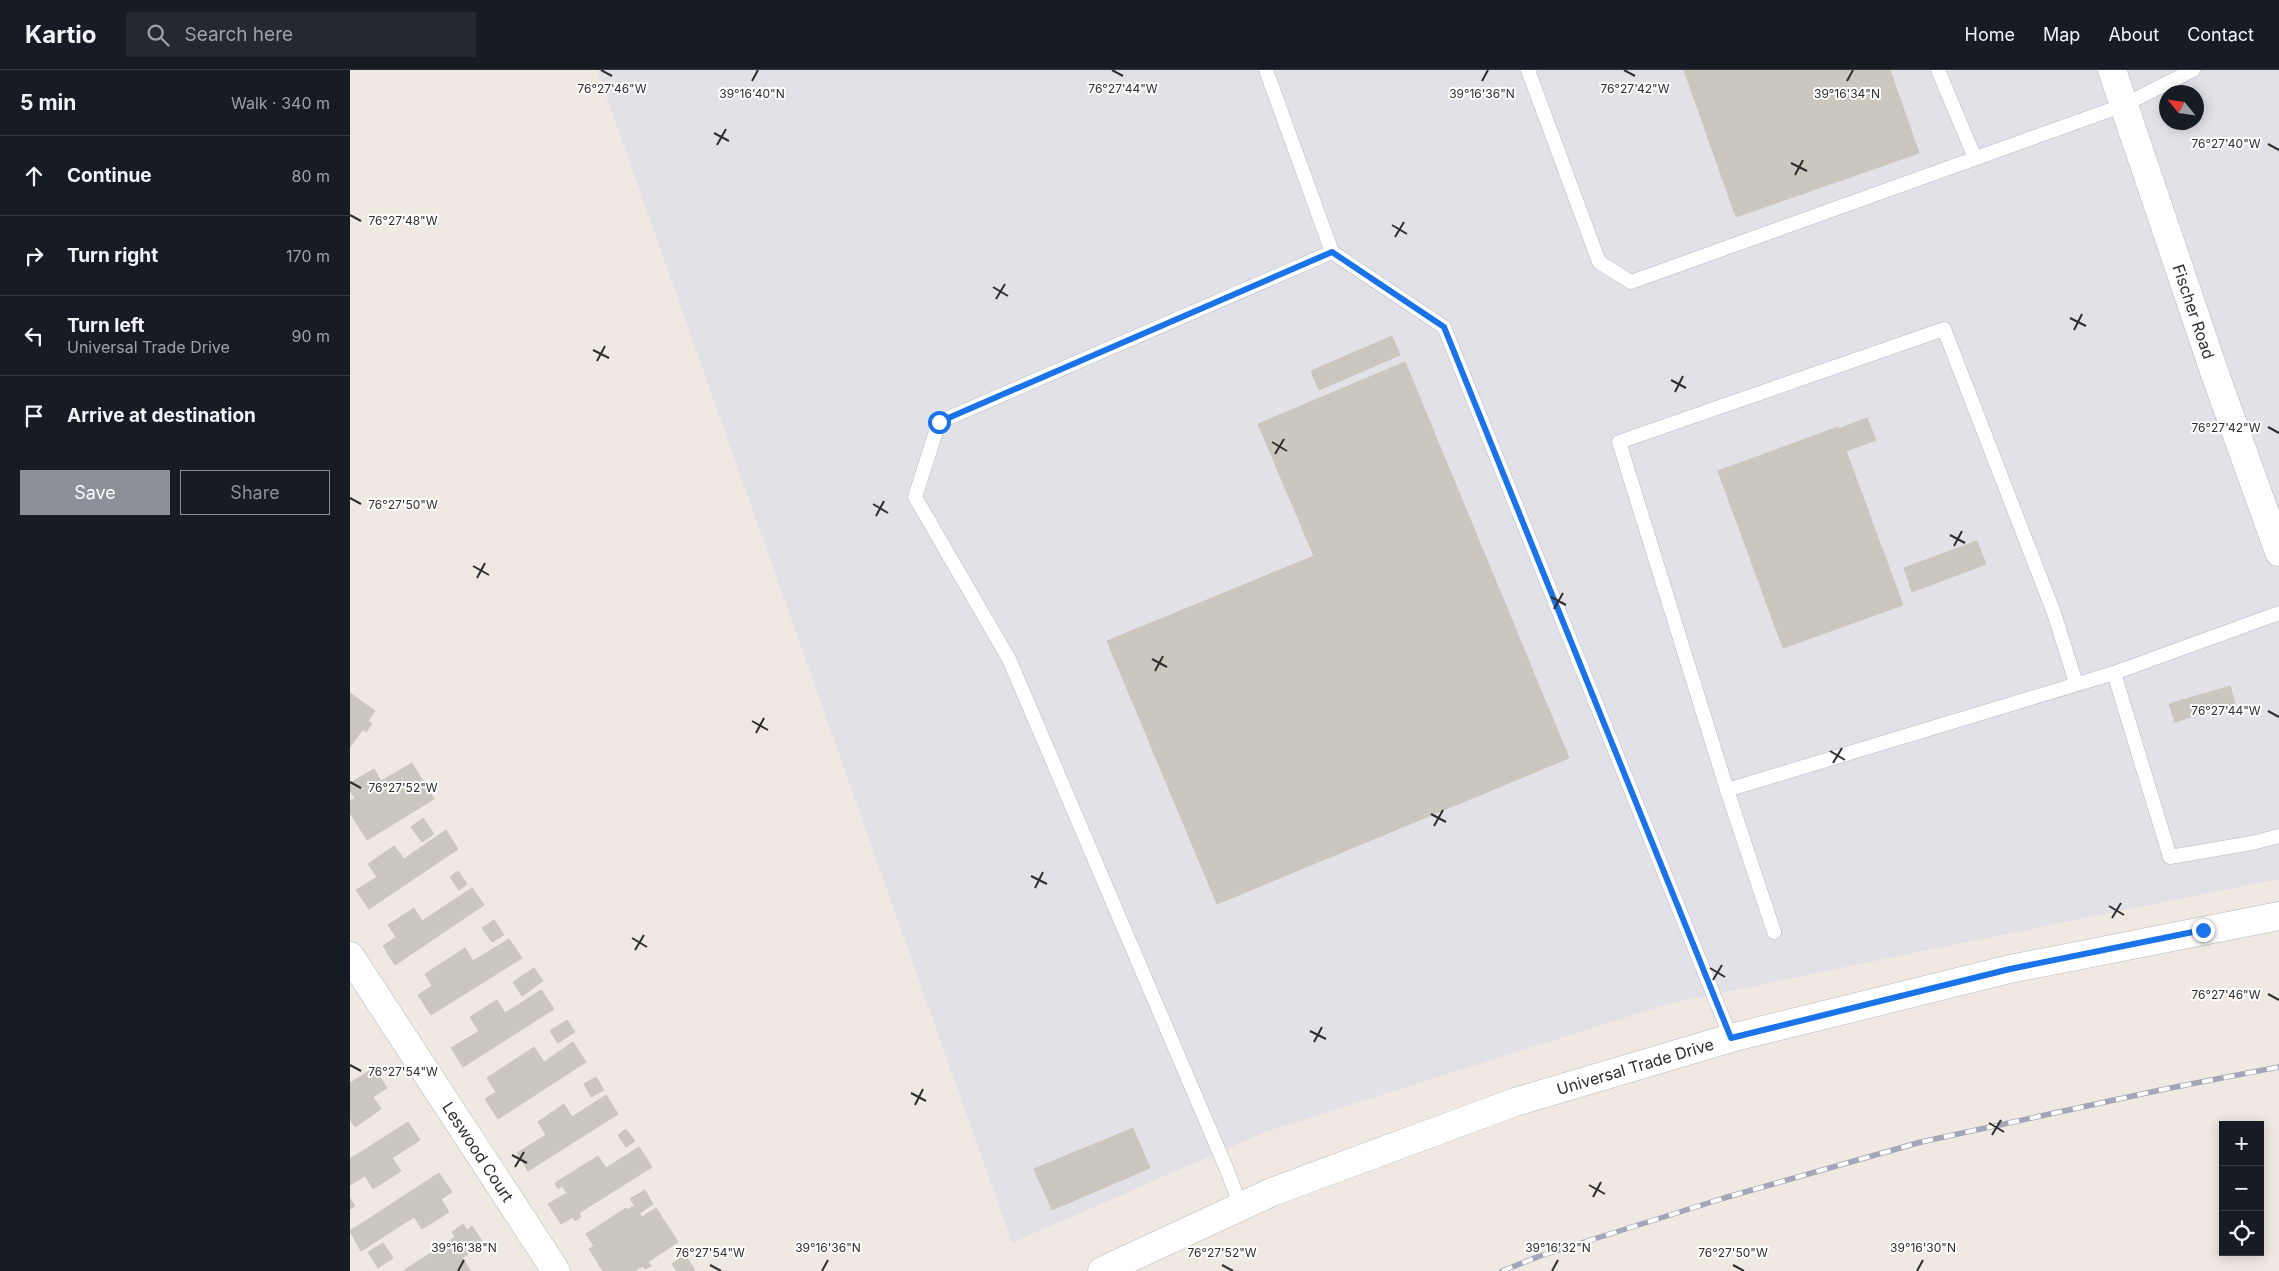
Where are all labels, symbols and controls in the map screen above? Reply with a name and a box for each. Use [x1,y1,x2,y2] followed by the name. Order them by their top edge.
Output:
[126,12,476,57] search box
[25,20,96,49] text: Kartio
[144,21,172,49] icon: search
[184,23,293,46] text: Search here
[1965,24,2015,45] text: Home
[2043,24,2080,45] text: Map
[2108,24,2159,45] text: About
[2187,24,2254,45] text: Contact
[577,81,647,96] text: 76°27'46"W
[1088,81,1158,96] text: 76°27'44"W
[1601,81,1670,96] text: 76°27'42"W
[2159,85,2204,130] north arrow
[719,86,785,101] text: 39°16'40"N
[1449,86,1515,101] text: 39°16'36"N
[1814,86,1880,101] text: 39°16'34"N
[20,90,76,115] text: 5 min
[231,93,330,113] text: Walk · 340 m
[2191,136,2261,151] text: 76°27'40"W
[20,162,48,190] icon: ahead
[67,164,152,187] text: Continue
[291,166,330,186] text: 80 m
[368,213,438,228] text: 76°27'48"W
[20,242,48,270] icon: right
[67,244,158,267] text: Turn right
[286,246,330,266] text: 170 m
[2168,261,2219,362] street label: Fischer Road
[67,314,145,337] text: Turn left
[20,322,48,350] icon: left
[291,326,330,346] text: 90 m
[67,337,230,357] text: Universal Trade Drive
[20,402,48,430] icon: arrive
[67,404,256,427] text: Arrive at destination
[928,411,951,434] route start
[2192,420,2261,435] text: 76°27'42"W
[20,470,170,515] button: Save
[180,470,330,515] button: Share
[368,497,438,512] text: 76°27'50"W
[2191,703,2261,718] text: 76°27'44"W
[368,780,438,795] text: 76°27'52"W
[2192,919,2215,942] route end
[2191,987,2261,1002] text: 76°27'46"W
[1554,1034,1716,1099] street label: Universal Trade Drive
[368,1064,438,1079] text: 76°27'54"W
[438,1098,518,1206] street label: Leswood Court
[2219,1121,2264,1256] map controls
[2219,1121,2264,1166] button: +
[2219,1166,2264,1211] button: −
[2219,1211,2264,1256] button: locate
[431,1240,497,1255] text: 39°16'38"N
[795,1240,861,1255] text: 39°16'36"N
[1525,1240,1591,1255] text: 39°16'32"N
[1890,1240,1956,1255] text: 39°16'30"N
[675,1245,745,1260] text: 76°27'54"W
[1187,1245,1257,1260] text: 76°27'52"W
[1698,1245,1768,1260] text: 76°27'50"W

